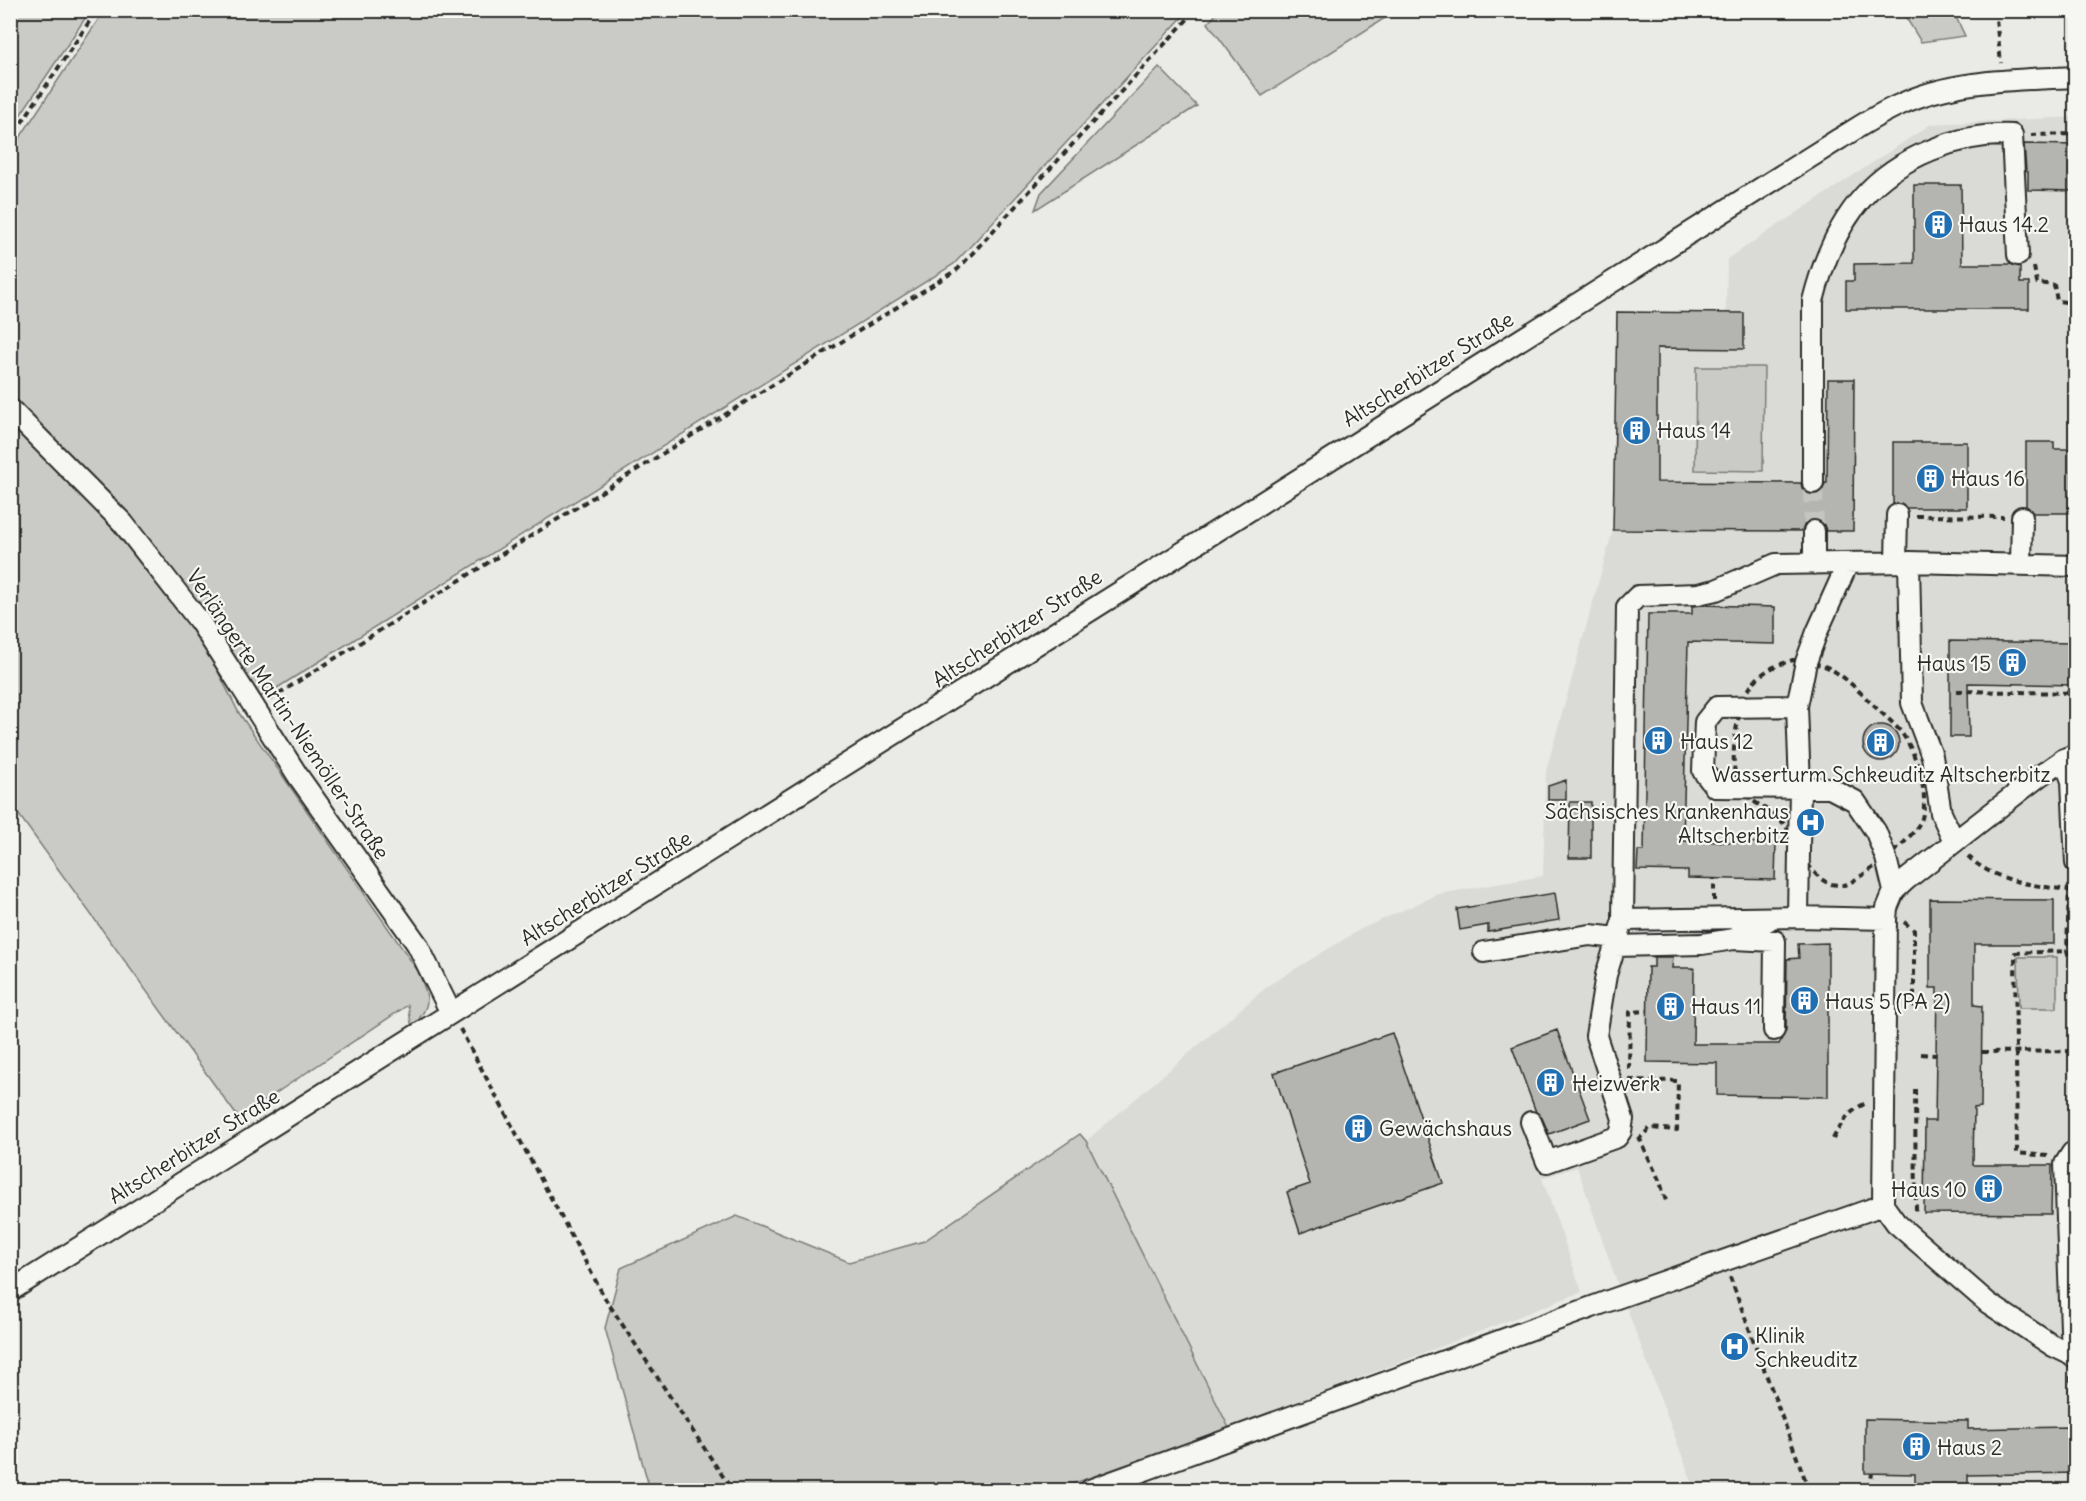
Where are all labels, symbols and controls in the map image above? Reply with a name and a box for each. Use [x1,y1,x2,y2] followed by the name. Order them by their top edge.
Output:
[1922,208,1954,240] building icon: Haus 14.2
[1959,211,2049,238] place label: Haus 14.2
[1337,305,1519,433] street label: Altscherbitzer Straße
[1620,414,1652,446] building icon: Haus 14
[1657,417,1731,444] place label: Haus 14
[1914,462,1946,494] building icon: Haus 16
[1951,465,2025,492] place label: Haus 16
[927,563,1107,693] street label: Altscherbitzer Straße
[180,564,396,864] street label: Verlängerte Martin-Niemöller-Straße
[1996,647,2028,679] building icon: Haus 15
[1917,650,1991,677] place label: Haus 15
[1643,725,1675,757] building icon: Haus 12
[1865,727,1897,759] building icon: Wasserturm Schkeuditz Altscherbitz
[1680,728,1754,755] place label: Haus 12
[1711,761,2051,788] place label: Wasserturm Schkeuditz Altscherbitz
[1545,798,1789,849] place label: Sächsisches Krankenhaus Altscherbitz
[1794,807,1826,839] hospital icon: Sächsisches Krankenhaus Altscherbitz
[515,824,697,952] street label: Altscherbitzer Straße
[1788,985,1820,1017] building icon: Haus 5 (PA 2)
[1825,988,1950,1015] place label: Haus 5 (PA 2)
[1654,990,1686,1022] building icon: Haus 11
[1691,993,1761,1020] place label: Haus 11
[1535,1067,1567,1099] building icon: Heizwerk
[1572,1070,1660,1097] place label: Heizwerk
[103,1082,285,1210] street label: Altscherbitzer Straße
[1342,1112,1374,1144] building icon: Gewächshaus
[1379,1115,1512,1142] place label: Gewächshaus
[1972,1173,2004,1205] building icon: Haus 10
[1891,1176,1967,1203] place label: Haus 10
[1755,1322,1858,1373] place label: Klinik Schkeuditz
[1718,1331,1750,1363] hospital icon: Klinik Schkeuditz
[1900,1431,1932,1463] building icon: Haus 2
[1937,1434,2002,1461] place label: Haus 2

